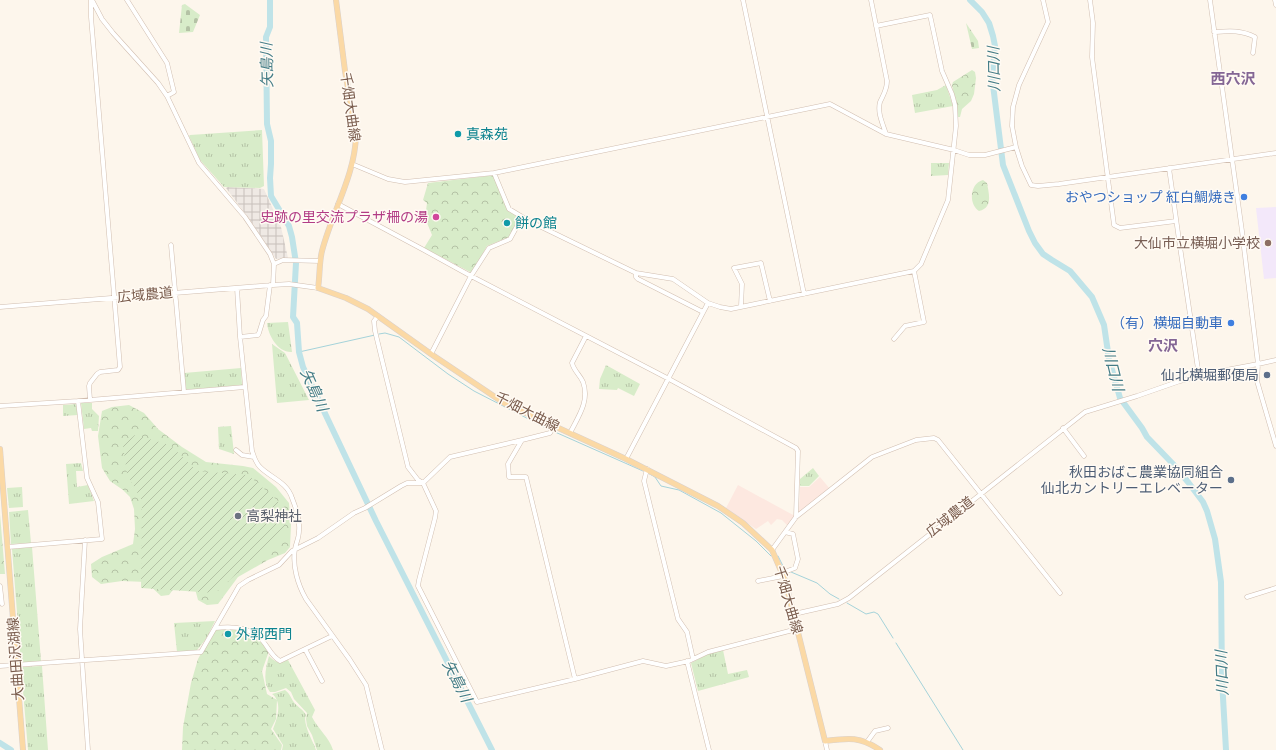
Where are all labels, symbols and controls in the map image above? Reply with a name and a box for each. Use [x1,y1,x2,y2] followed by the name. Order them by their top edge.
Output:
[258,40,276,88] water label: 矢島川
[985,44,1003,92] water label: 川口川
[1210,70,1256,88] district label: 西穴沢
[337,71,363,143] street label: 千畑大曲線
[466,126,508,143] place label: 真森苑
[453,129,463,139] marker: 真森苑
[1065,189,1236,206] place label: おやつショップ 紅白鯛焼き
[1239,192,1249,202] marker: おやつショップ 紅白鯛焼き
[260,209,428,226] place label: 史跡の里交流プラザ柵の湯
[431,212,441,222] marker: 史跡の里交流プラザ柵の湯
[515,215,557,232] place label: 餅の館
[502,218,512,228] marker: 餅の館
[1134,235,1260,252] place label: 大仙市立横堀小学校
[1263,238,1273,248] marker: 大仙市立横堀小学校
[116,284,174,306] street label: 広域農道
[1111,315,1223,332] place label: （有）横堀自動車
[1226,318,1236,328] marker: （有）横堀自動車
[1148,337,1178,355] district label: 穴沢
[1099,345,1128,395] water label: 川口川
[297,366,332,416] water label: 矢島川
[1161,367,1259,384] place label: 仙北横堀郵便局
[1262,370,1272,380] marker: 仙北横堀郵便局
[492,389,562,435] street label: 千畑大曲線
[1041,464,1223,497] place label: 秋田おばこ農業協同組合 仙北カントリーエレベーター
[1226,475,1236,485] marker: 秋田おばこ農業協同組合 仙北カントリーエレベーター
[923,493,977,541] street label: 広域農道
[246,508,302,525] place label: 高梨神社
[233,511,243,521] marker: 高梨神社
[770,564,806,636] street label: 千畑大曲線
[5,617,27,701] street label: 大曲田沢湖線
[236,626,292,643] place label: 外郭西門
[223,629,233,639] marker: 外郭西門
[1212,648,1232,696] water label: 川口川
[439,657,476,707] water label: 矢島川

